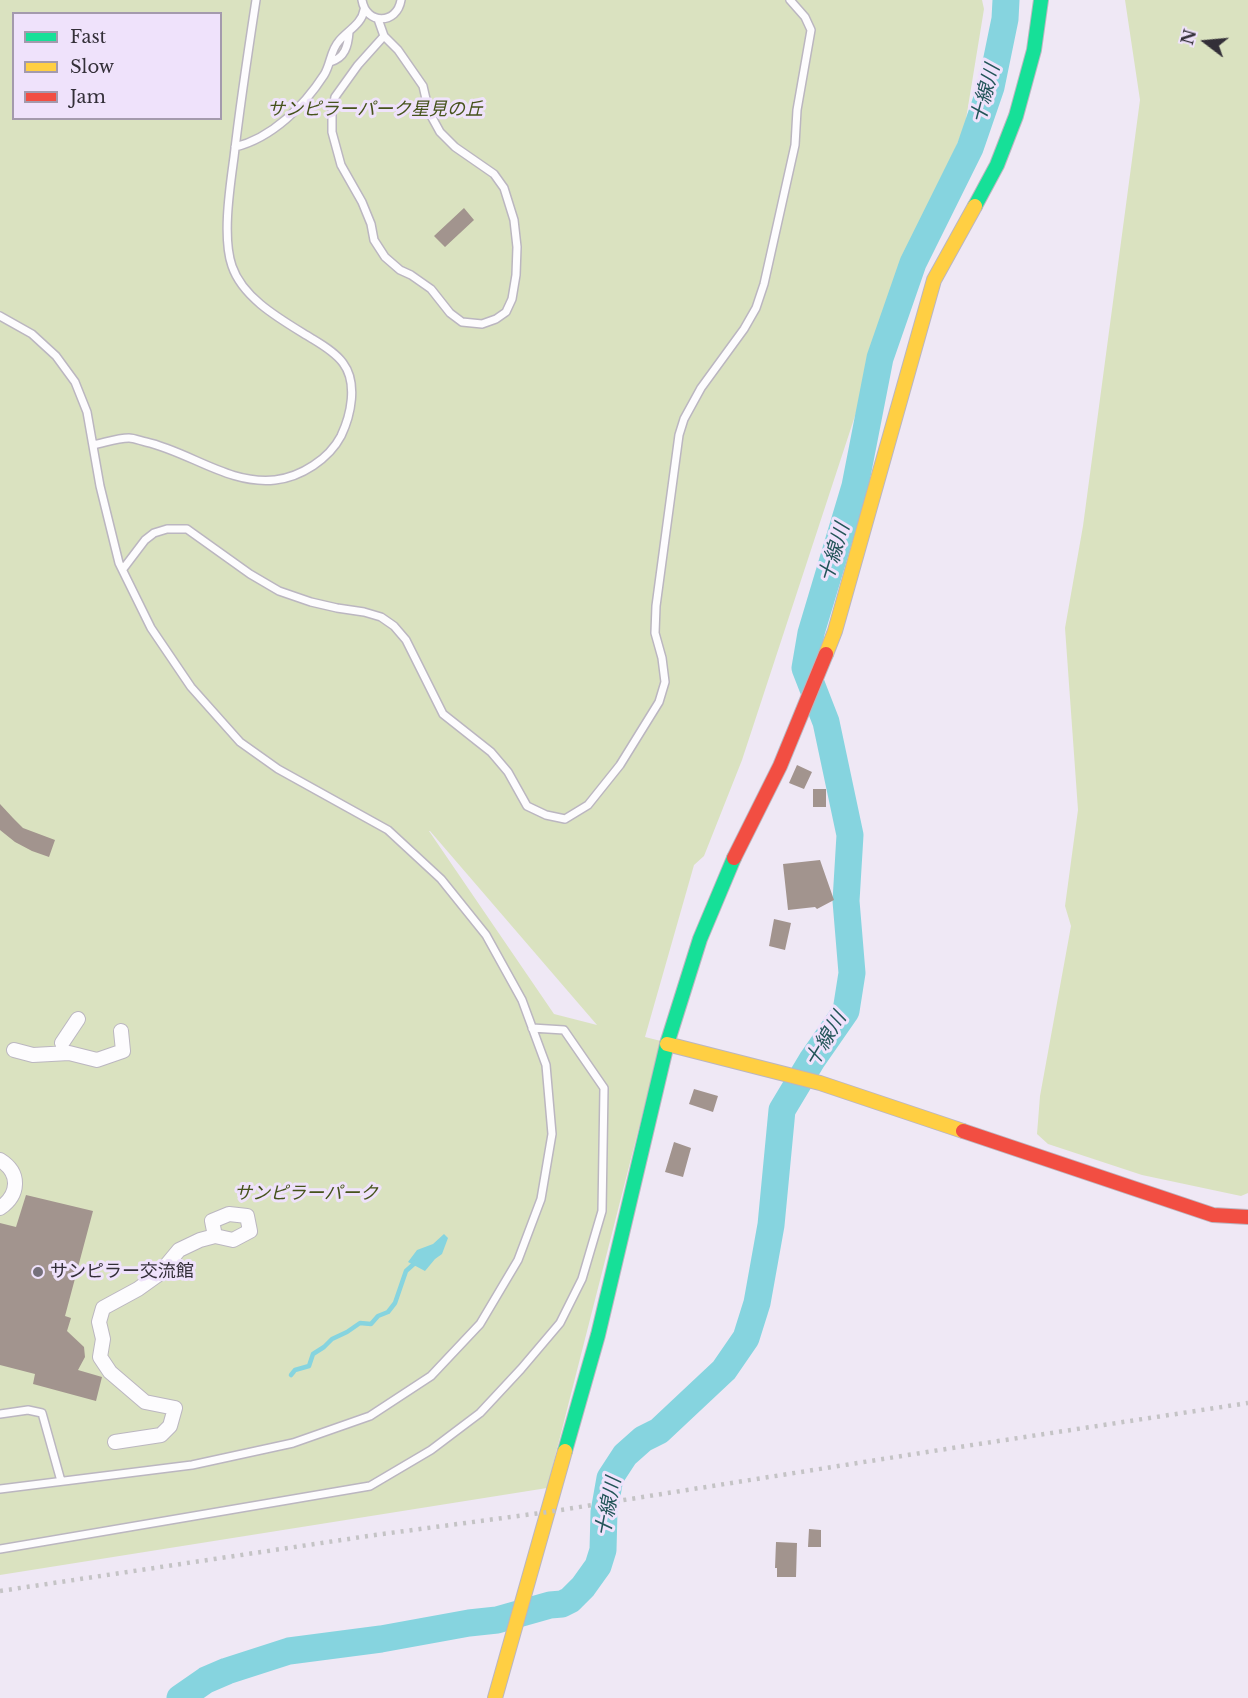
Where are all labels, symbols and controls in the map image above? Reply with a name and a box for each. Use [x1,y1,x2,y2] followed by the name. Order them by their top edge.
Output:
[12,12,222,120] legend
[1176,12,1236,72] north arrow
[70,26,106,48] text: Fast
[1177,27,1200,47] text: N
[70,56,114,78] text: Slow
[967,62,1005,126] water label: 十線川
[70,86,106,108] text: Jam
[267,99,483,121] park label: サンピラーパーク星見の丘
[815,521,855,585] water label: 十線川
[800,1008,852,1072] water label: 十線川
[234,1183,378,1205] park label: サンピラーパーク
[50,1261,194,1283] place label: サンピラー交流館
[31,1265,45,1279] marker: サンピラー交流館
[591,1475,627,1539] water label: 十線川

